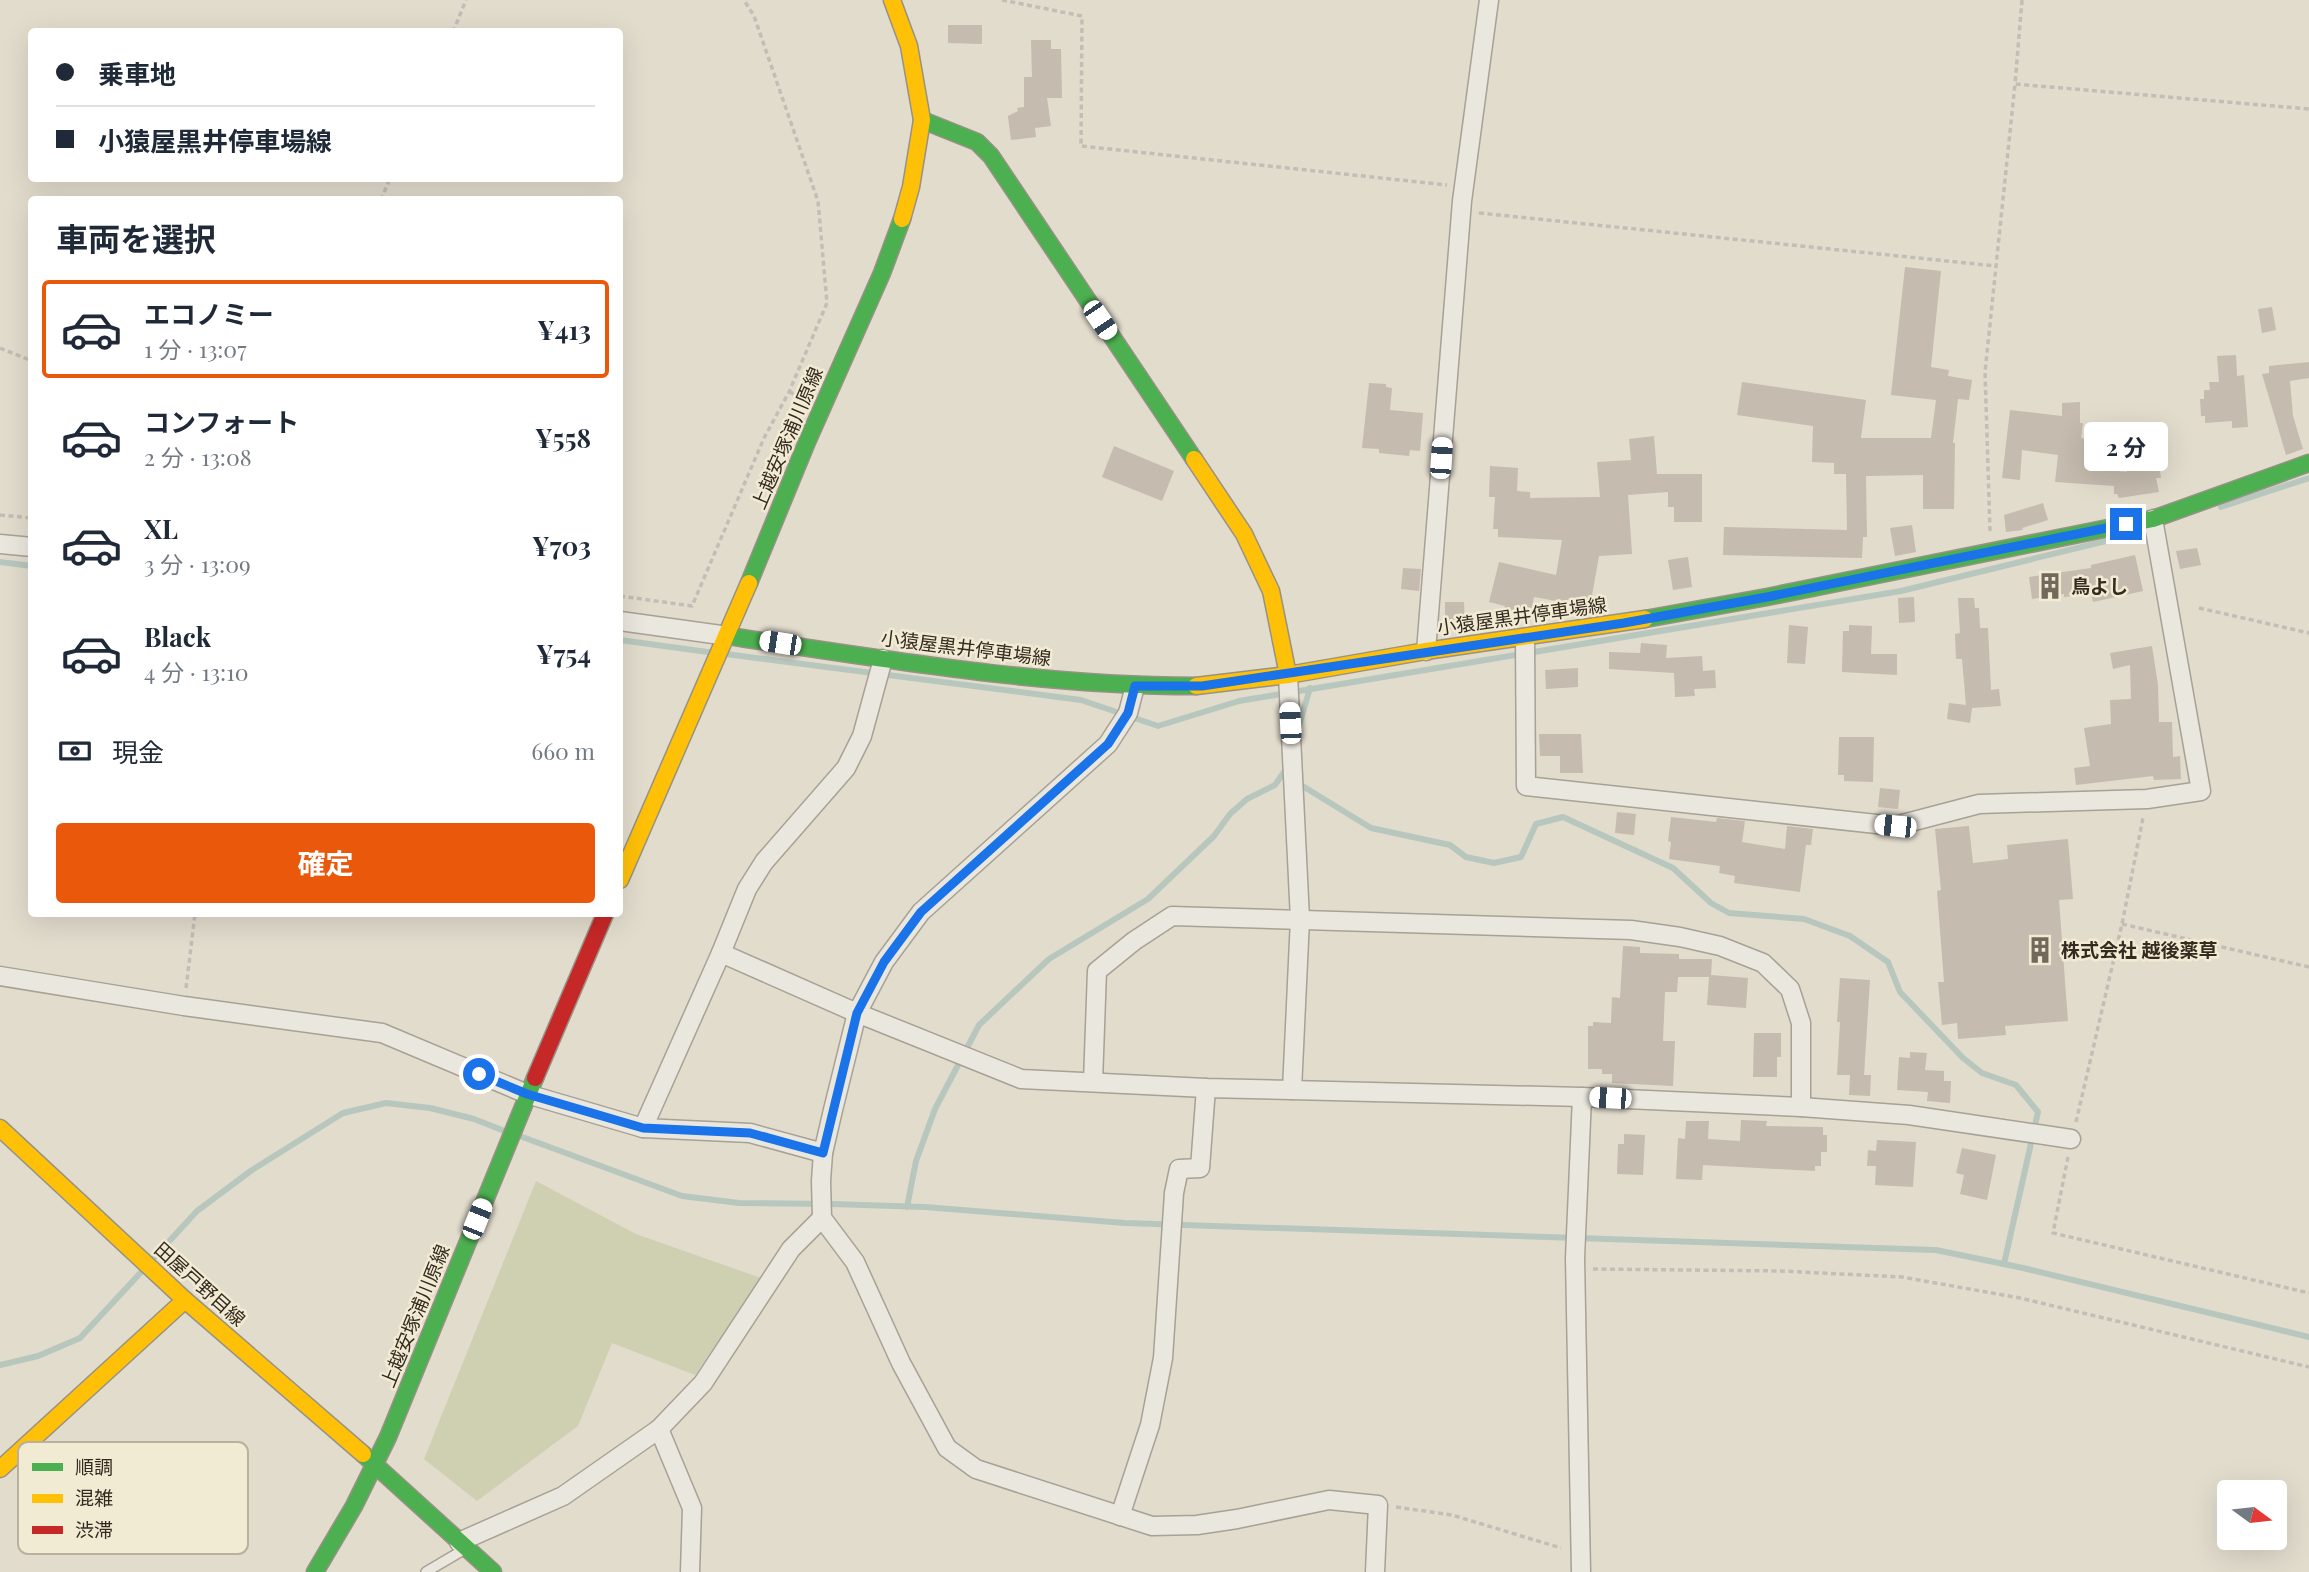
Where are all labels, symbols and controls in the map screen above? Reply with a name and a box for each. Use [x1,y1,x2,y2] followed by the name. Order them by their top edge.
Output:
[98,56,176,91] text: 乗車地
[98,123,332,158] text: 小猿屋黒井停車場線
[56,216,216,259] text: 車両を選択
[144,296,274,331] text: エコノミー
[1080,297,1121,343] car
[60,298,123,361] icon: car
[537,312,591,347] text: ¥413
[144,333,247,364] text: 1 分 · 13:07
[744,363,828,513] street label: 上越安塚浦川原線
[144,404,299,439] text: コンフォート
[60,406,123,469] icon: car
[535,420,591,455] text: ¥558
[2084,422,2168,472] callout: 2 分
[2106,431,2146,462] text: 2 分
[1430,436,1453,480] car
[144,441,252,472] text: 2 分 · 13:08
[2110,508,2142,540] route end
[144,511,178,546] text: XL
[60,514,123,577] icon: car
[532,528,591,563] text: ¥703
[144,548,251,579] text: 3 分 · 13:09
[2035,571,2065,601] building icon: 鳥よし
[2071,572,2128,598] place label: 鳥よし
[1435,590,1608,640] street label: 小猿屋黒井停車場線
[144,619,211,654] text: Black
[60,622,123,685] icon: car
[880,624,1053,670] street label: 小猿屋黒井停車場線
[758,629,803,657] car
[536,636,591,671] text: ¥754
[144,656,249,687] text: 4 分 · 13:10
[1279,701,1302,745] car
[56,732,94,770] icon: cash
[112,734,164,769] text: 現金
[531,735,595,766] text: 660 m
[1874,813,1917,839] car
[56,823,595,903] button: 確定
[2025,935,2055,965] building icon: 株式会社 越後薬草
[2061,936,2217,962] place label: 株式会社 越後薬草
[463,1058,495,1090] route start
[1589,1086,1632,1110] car
[460,1196,495,1242] car
[150,1235,252,1331] street label: 田屋戸野目線
[374,1240,455,1391] street label: 上越安塚浦川原線
[18,1442,248,1554] legend
[75,1453,113,1479] text: 順調
[2217,1480,2287,1550] north arrow
[2217,1480,2287,1550] map controls
[75,1484,113,1510] text: 混雑
[75,1516,113,1542] text: 渋滞

